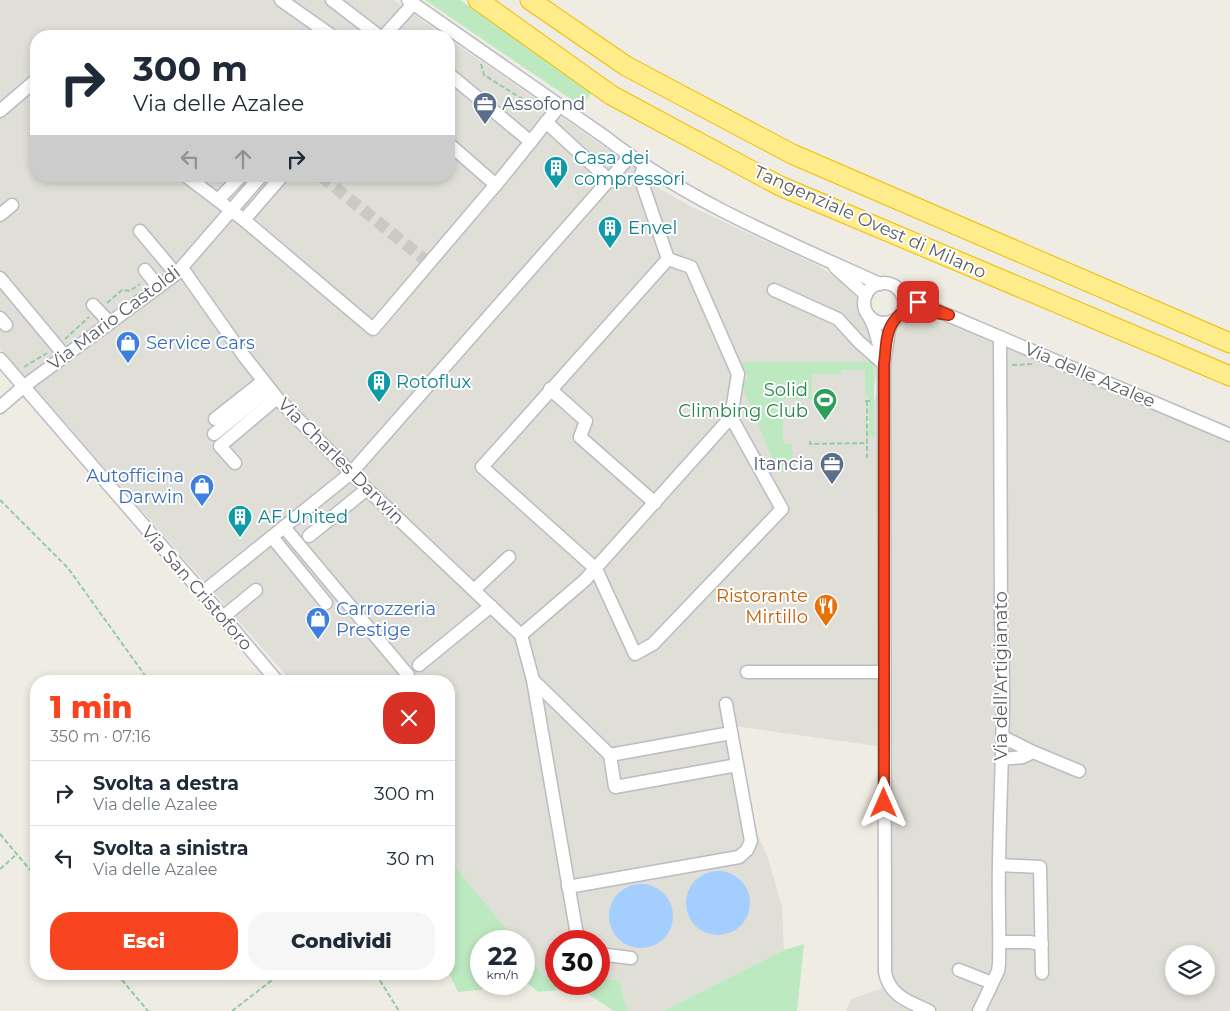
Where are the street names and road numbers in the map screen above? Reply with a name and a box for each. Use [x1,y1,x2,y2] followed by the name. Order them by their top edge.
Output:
[750,161,990,283] street label: Tangenziale Ovest di Milano
[43,261,185,375] street label: Via Mario Castoldi
[1021,338,1159,413] street label: Via delle Azalee
[273,393,409,529] street label: Via Charles Darwin
[137,521,257,655] street label: Via San Cristoforo
[990,591,1012,761] street label: Via dell'Artigianato

